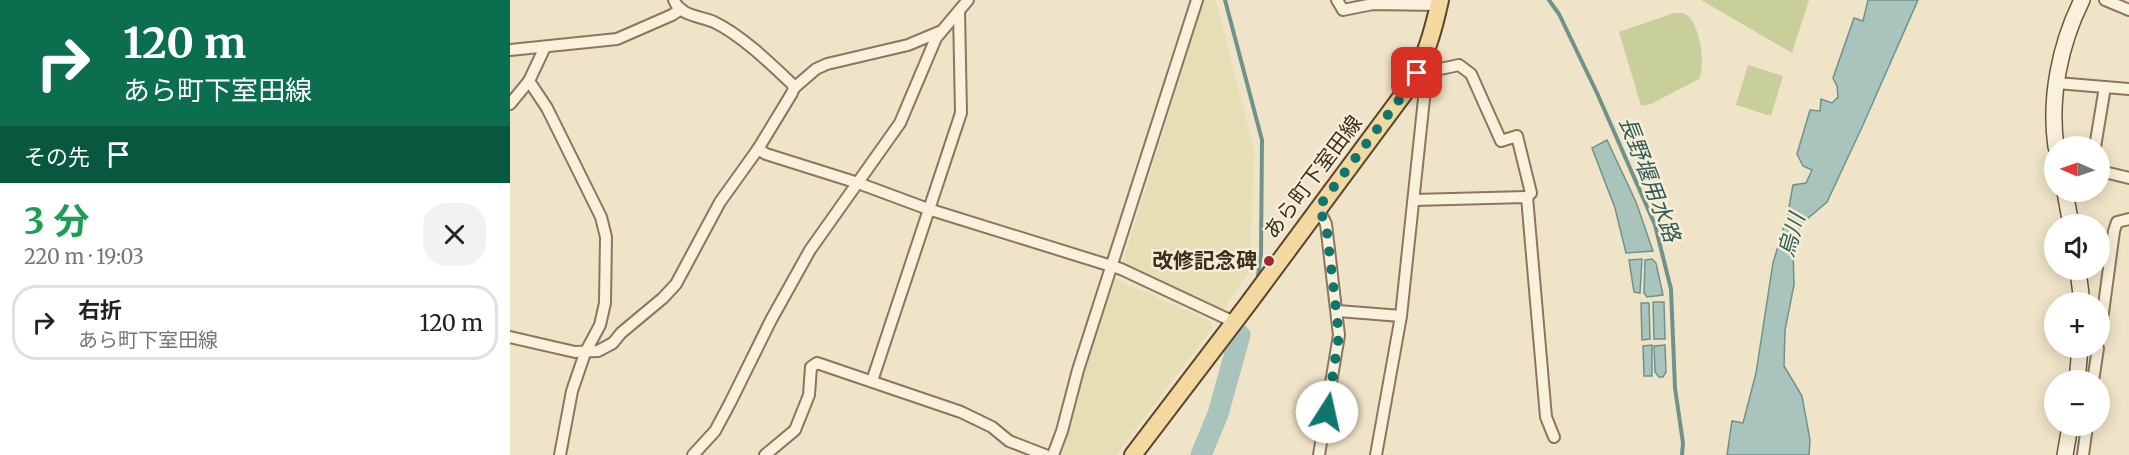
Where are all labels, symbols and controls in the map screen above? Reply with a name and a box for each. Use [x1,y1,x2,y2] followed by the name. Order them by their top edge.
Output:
[123,17,246,69] text: 120 m
[24,24,102,102] icon: right
[1391,47,1442,98] pin
[1400,56,1433,89] icon: arrive
[123,73,312,107] text: あら町下室田線
[1258,110,1368,244] street label: あら町下室田線
[1613,112,1687,247] water label: 長野堰用水路
[2044,136,2110,202] north arrow
[2044,136,2110,436] map controls
[102,138,135,171] icon: arrive
[24,143,90,171] text: その先
[24,199,89,244] text: 3 分
[423,203,486,266] button: close
[1771,208,1811,260] water label: 烏川
[2044,214,2110,280] button: sound
[24,244,144,269] text: 220 m · 19:03
[1152,247,1257,274] place label: 改修記念碑
[1262,254,1276,268] marker: 改修記念碑
[2044,292,2110,358] button: +
[78,296,122,324] text: 右折
[27,306,60,339] icon: right
[419,309,483,337] text: 120 m
[78,327,218,352] text: あら町下室田線
[2044,370,2110,436] button: −
[1295,380,1359,444] position arrow

